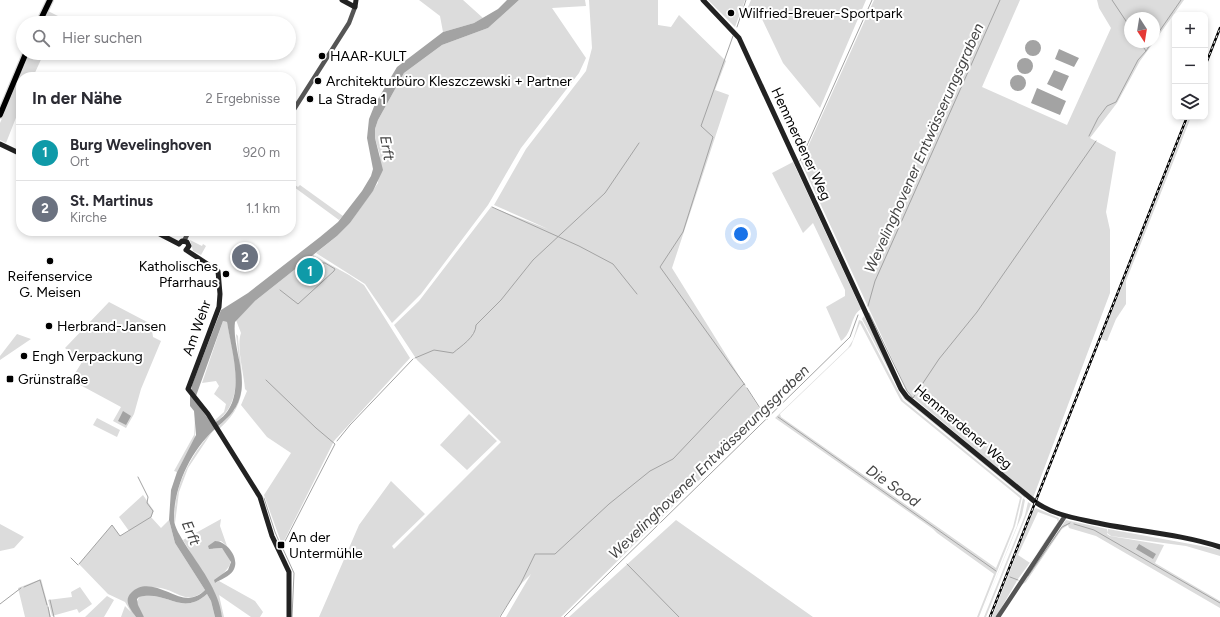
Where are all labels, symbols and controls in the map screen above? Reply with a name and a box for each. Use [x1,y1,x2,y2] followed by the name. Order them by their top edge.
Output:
[739,5,903,22] place label: Wilfried-Breuer-Sportpark
[726,8,736,18] marker: Wilfried-Breuer-Sportpark
[1124,12,1160,48] north arrow
[1172,12,1208,120] map controls
[1172,12,1208,48] button: +
[16,16,296,60] search box
[861,20,987,276] water label: Wevelinghovener Entwässerungsgraben
[30,27,52,49] icon: search
[62,29,142,47] text: Hier suchen
[330,48,407,65] place label: HAAR-KULT
[1172,48,1208,84] button: −
[317,51,327,61] marker: HAAR-KULT
[326,73,572,90] place label: Architekturbüro Kleszczewski + Partner
[313,76,323,86] marker: Architekturbüro Kleszczewski + Partner
[1172,84,1208,120] button: layers
[767,85,835,203] street label: Hemmerdener Weg
[32,88,122,108] text: In der Nähe
[206,91,280,106] text: 2 Ergebnisse
[318,91,386,108] place label: La Strada 1
[305,94,315,104] marker: La Strada 1
[376,134,398,162] water label: Erft
[70,136,212,154] text: Burg Wevelinghoven
[42,145,48,160] text: 1
[243,145,280,160] text: 920 m
[70,154,89,169] text: Ort
[70,192,153,210] text: St. Martinus
[41,201,49,216] text: 2
[246,201,280,216] text: 1.1 km
[70,210,107,225] text: Kirche
[731,224,751,244] your location
[232,242,258,272] pin: 2
[45,256,55,266] marker: Reifenservice G. Meisen
[297,256,323,286] pin: 1
[139,258,218,291] place label: Katholisches Pfarrhaus
[8,268,93,301] place label: Reifenservice G. Meisen
[221,269,231,279] marker: Katholisches Pfarrhaus
[179,298,215,358] street label: Am Wehr
[57,318,166,335] place label: Herbrand-Jansen
[44,321,54,331] marker: Herbrand-Jansen
[32,348,143,365] place label: Engh Verpackung
[19,351,29,361] marker: Engh Verpackung
[605,361,813,563] water label: Wevelinghovener Entwässerungsgraben
[18,371,89,388] place label: Grünstraße
[5,374,15,384] marker: Grünstraße
[911,381,1015,473] street label: Hemmerdener Weg
[863,461,923,511] water label: Die Sood
[178,518,204,548] water label: Erft
[289,529,363,562] place label: An der Untermühle
[276,540,286,550] marker: An der Untermühle

